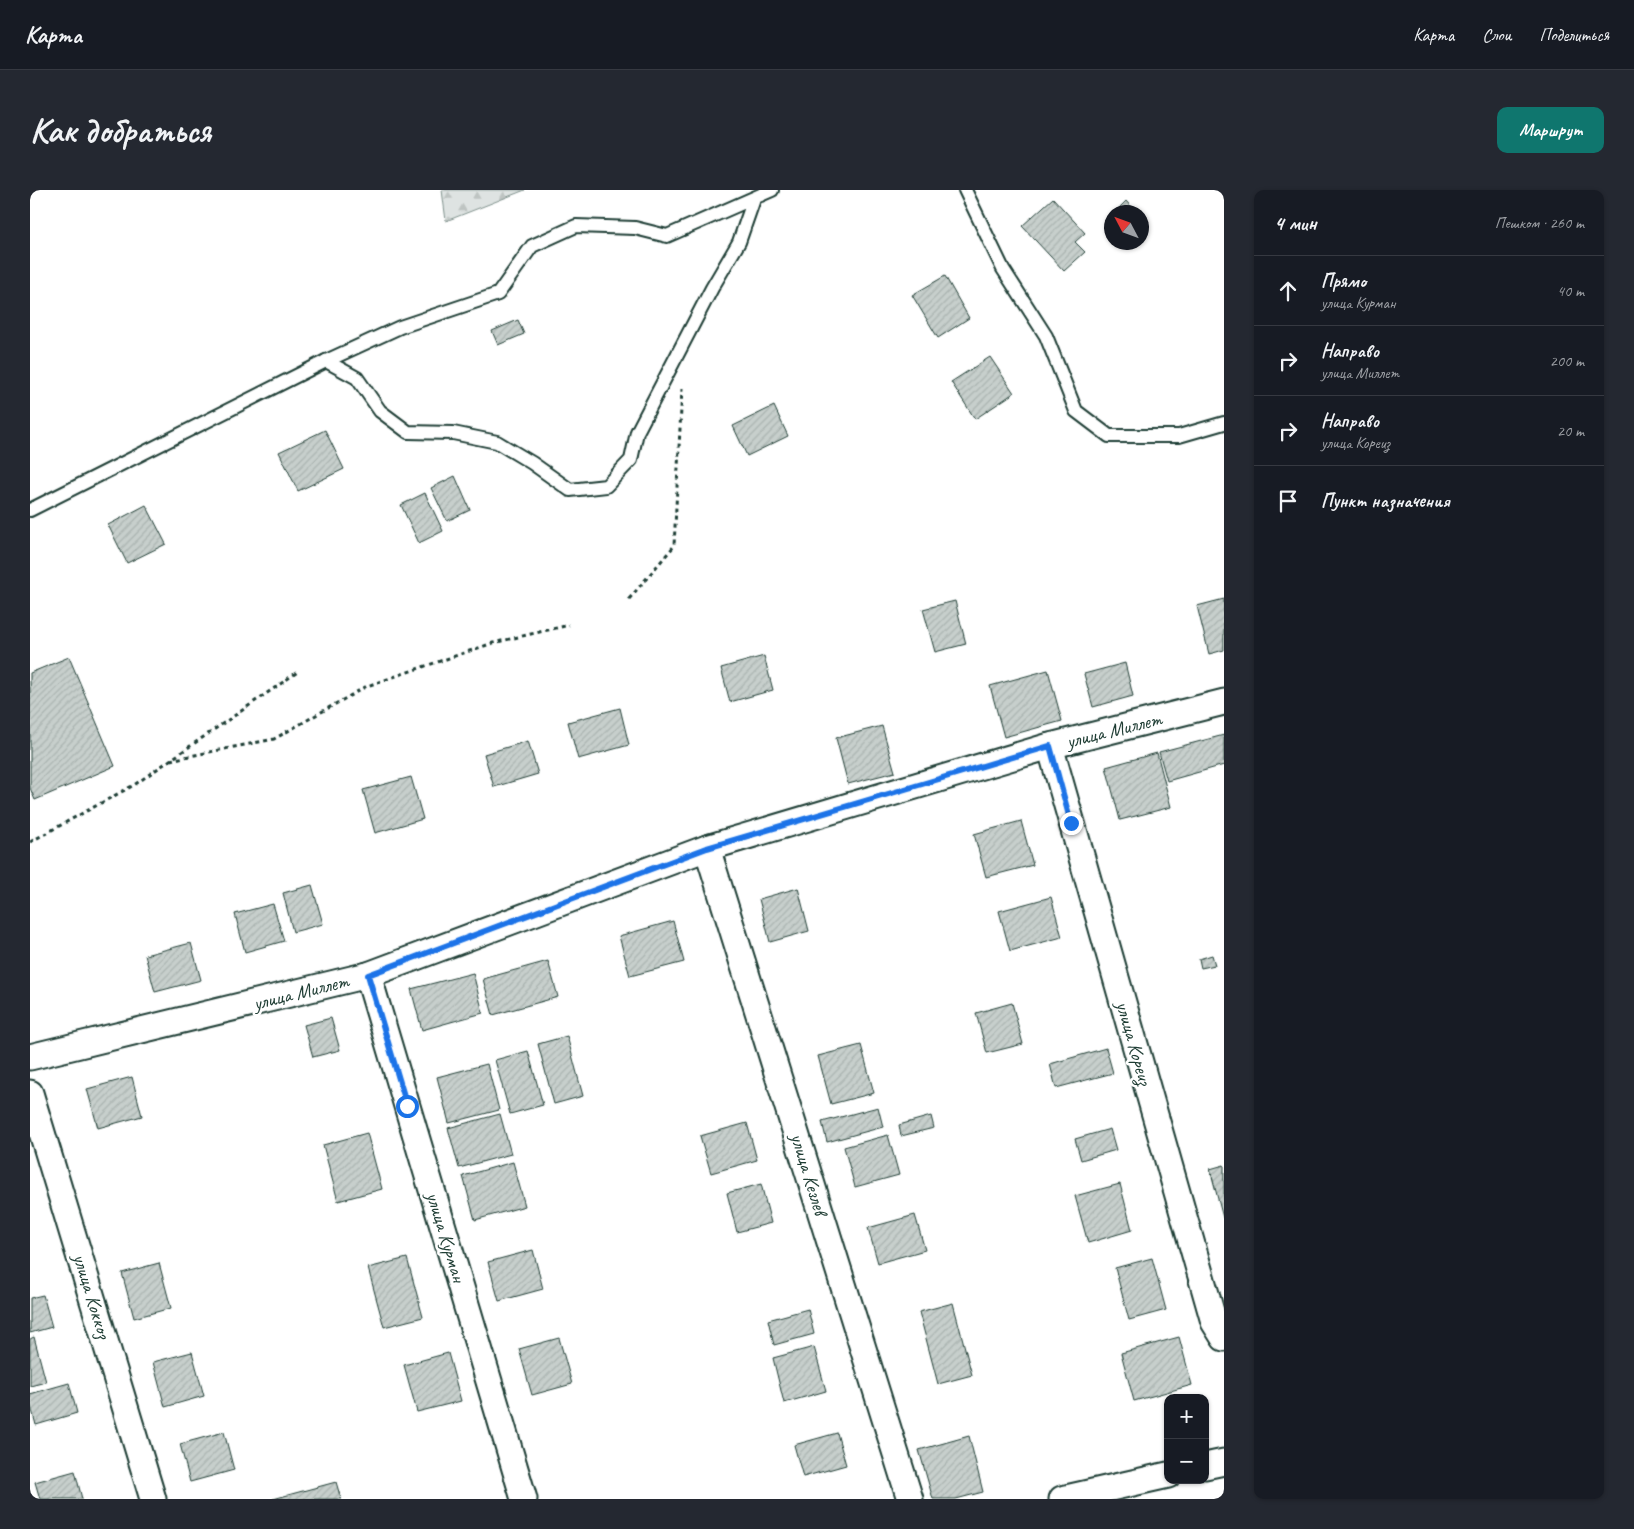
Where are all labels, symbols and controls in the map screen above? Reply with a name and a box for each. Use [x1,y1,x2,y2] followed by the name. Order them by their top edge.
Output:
[25,20,82,50] text: Карта
[1413,24,1454,46] text: Карта
[1482,24,1511,46] text: Слои
[1539,24,1609,46] text: Поделиться
[1497,107,1604,153] button: Маршрут
[30,108,211,153] text: Как добраться
[1104,205,1149,250] north arrow
[1274,210,1317,236] text: 4 мин
[1495,213,1584,233] text: Пешком · 260 m
[1321,269,1366,293] text: Прямо
[1274,277,1302,305] icon: ahead
[1557,281,1584,301] text: 40 m
[1321,293,1395,313] text: улица Курман
[1321,339,1379,363] text: Направо
[1274,347,1302,375] icon: right
[1550,351,1584,371] text: 200 m
[1321,363,1399,383] text: улица Миллет
[1321,409,1379,433] text: Направо
[1274,417,1302,445] icon: right
[1557,421,1584,441] text: 20 m
[1321,433,1390,453] text: улица Кореиз
[1274,487,1302,515] icon: arrive
[1321,489,1450,513] text: Пункт назначения
[1063,706,1166,754] street label: улица Миллет
[1060,812,1083,835] route end
[250,968,353,1016] street label: улица Миллет
[1109,997,1158,1089] street label: улица Кореиз
[396,1095,419,1118] route start
[784,1129,834,1221] street label: улица Кезлев
[420,1188,472,1287] street label: улица Курман
[67,1250,117,1343] street label: улица Коккоз
[1164,1394,1209,1484] map controls
[1164,1394,1209,1439] button: +
[1164,1439,1209,1484] button: −

